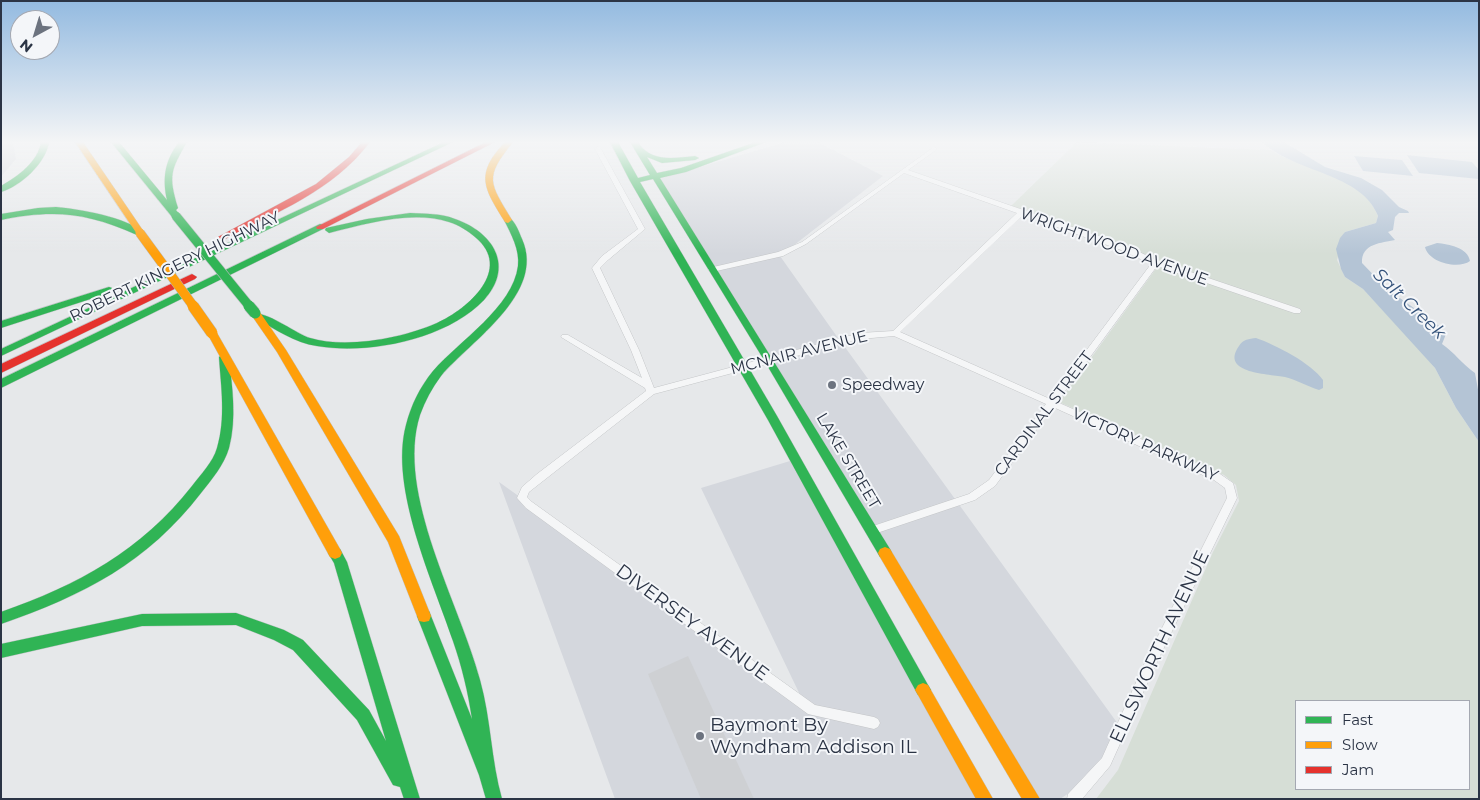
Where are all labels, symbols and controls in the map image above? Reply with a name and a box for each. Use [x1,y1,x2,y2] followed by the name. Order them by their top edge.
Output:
[10,10,60,60] north arrow
[16,35,36,56] text: N
[1017,204,1211,290] street label: WRIGHTWOOD AVENUE
[67,208,283,326] street label: ROBERT KINGERY HIGHWAY
[1368,264,1450,344] water label: Salt Creek
[728,327,870,379] street label: MCNAIR AVENUE
[991,348,1097,480] street label: CARDINAL STREET
[842,375,924,395] place label: Speedway
[826,379,838,391] marker: Speedway
[1069,404,1221,486] street label: VICTORY PARKWAY
[812,410,884,512] street label: LAKE STREET
[1105,547,1215,747] street label: ELLSWORTH AVENUE
[611,560,773,686] street label: DIVERSEY AVENUE
[1295,700,1470,790] legend
[1342,710,1373,729] text: Fast
[710,714,917,758] place label: Baymont By Wyndham Addison IL
[694,730,706,742] marker: Baymont By Wyndham Addison IL
[1342,735,1378,754] text: Slow
[1342,760,1374,779] text: Jam

